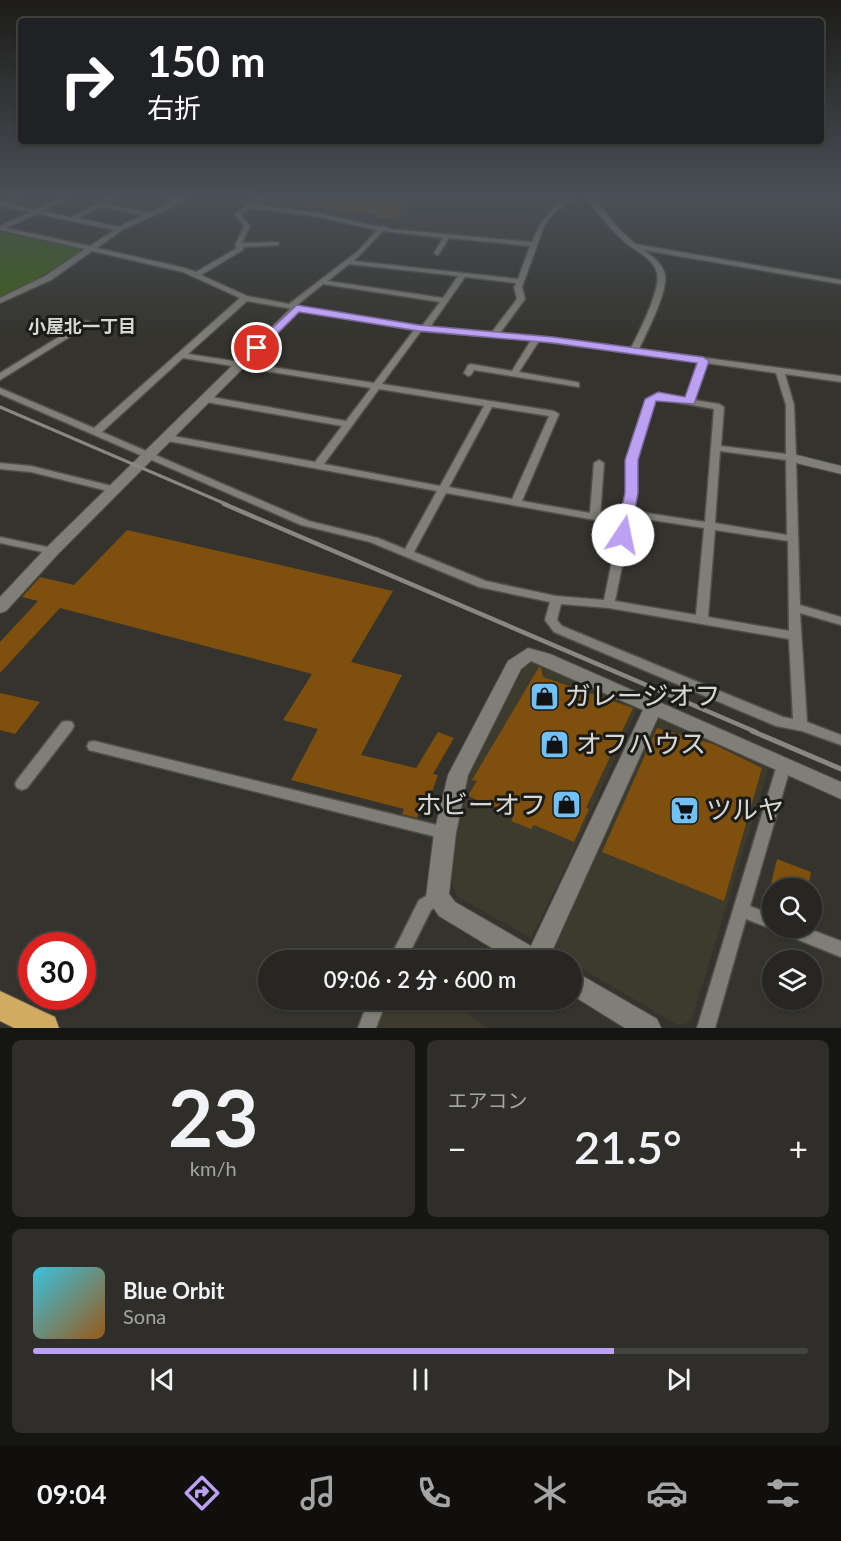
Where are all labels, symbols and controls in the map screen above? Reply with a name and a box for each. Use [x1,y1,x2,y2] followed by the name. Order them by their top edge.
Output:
[147,36,265,86] text: 150 m
[48,42,126,120] icon: right
[147,91,201,124] text: 右折
[28,315,136,337] district label: 小屋北一丁目
[231,322,282,373] pin
[240,331,273,364] icon: arrive
[591,503,655,567] position arrow
[565,679,720,711] place label: ガレージオフ
[528,680,560,712] shop icon: ガレージオフ
[576,727,706,759] place label: オフハウス
[539,728,571,760] shop icon: オフハウス
[416,788,546,820] place label: ホビーオフ
[551,789,583,821] shop icon: ホビーオフ
[706,793,784,825] place label: ツルヤ
[669,794,701,826] supermarket icon: ツルヤ
[762,878,822,1010] map controls
[762,878,822,938] button: search
[18,932,96,1010] speed limit sign: 30
[762,950,822,1010] button: layers
[324,966,516,993] text: 09:06 · 2 分 · 600 m
[168,1070,258,1164] text: 23
[448,1088,528,1112] text: エアコン
[574,1120,682,1174] text: 21.5°
[448,1128,467,1168] text: −
[789,1128,808,1168] text: +
[190,1156,237,1180] text: km/h
[123,1277,224,1304] text: Blue Orbit
[123,1304,166,1328] text: Sona
[146,1363,179,1396] icon: previous
[404,1363,437,1396] icon: pause
[662,1363,695,1396] icon: next
[181,1472,223,1514] icon: directions
[297,1472,339,1514] icon: music
[413,1472,455,1514] icon: phone
[529,1472,571,1514] icon: climate
[646,1472,688,1514] icon: car
[762,1472,804,1514] icon: filters
[37,1477,107,1510] text: 09:04

